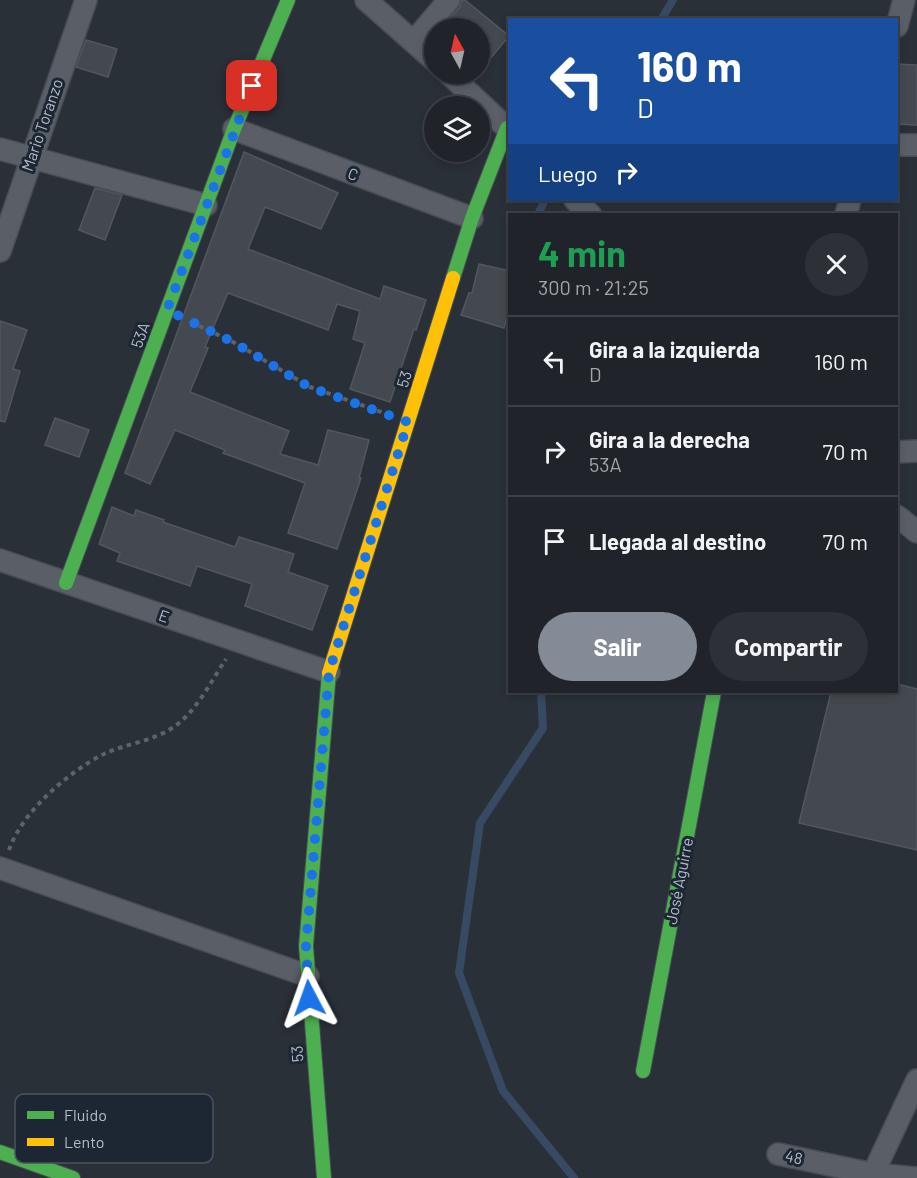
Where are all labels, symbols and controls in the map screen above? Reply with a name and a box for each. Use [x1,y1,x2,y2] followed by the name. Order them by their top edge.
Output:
[424,18,490,84] north arrow
[424,18,490,162] map controls
[637,40,742,90] text: 160 m
[538,42,616,120] icon: left
[226,60,277,111] pin
[235,69,268,102] icon: arrive
[17,76,66,174] street label: Mario Toranzo
[637,91,654,123] text: D
[424,96,490,162] button: layers
[610,156,643,189] icon: right
[538,160,598,186] text: Luego
[345,163,361,184] street label: C
[538,231,626,274] text: 4 min
[805,233,868,296] button: close
[538,275,649,299] text: 300 m · 21:25
[126,319,153,350] street label: 53A
[589,336,760,362] text: Gira a la izquierda
[538,345,571,378] icon: left
[814,348,868,374] text: 160 m
[589,362,601,386] text: D
[392,368,415,390] street label: 53
[589,426,750,452] text: Gira a la derecha
[538,435,571,468] icon: right
[823,438,868,464] text: 70 m
[589,452,622,476] text: 53A
[538,525,571,558] icon: arrive
[589,528,766,554] text: Llegada al destino
[823,528,868,554] text: 70 m
[156,605,172,626] street label: E
[538,612,697,681] button: Salir
[709,612,868,681] button: Compartir
[661,836,696,926] street label: José Aguirre
[277,966,341,1030] position arrow
[286,1045,307,1063] street label: 53
[15,1094,213,1163] legend
[64,1105,107,1124] text: Fluido
[64,1132,105,1151] text: Lento
[784,1145,804,1168] street label: 48

